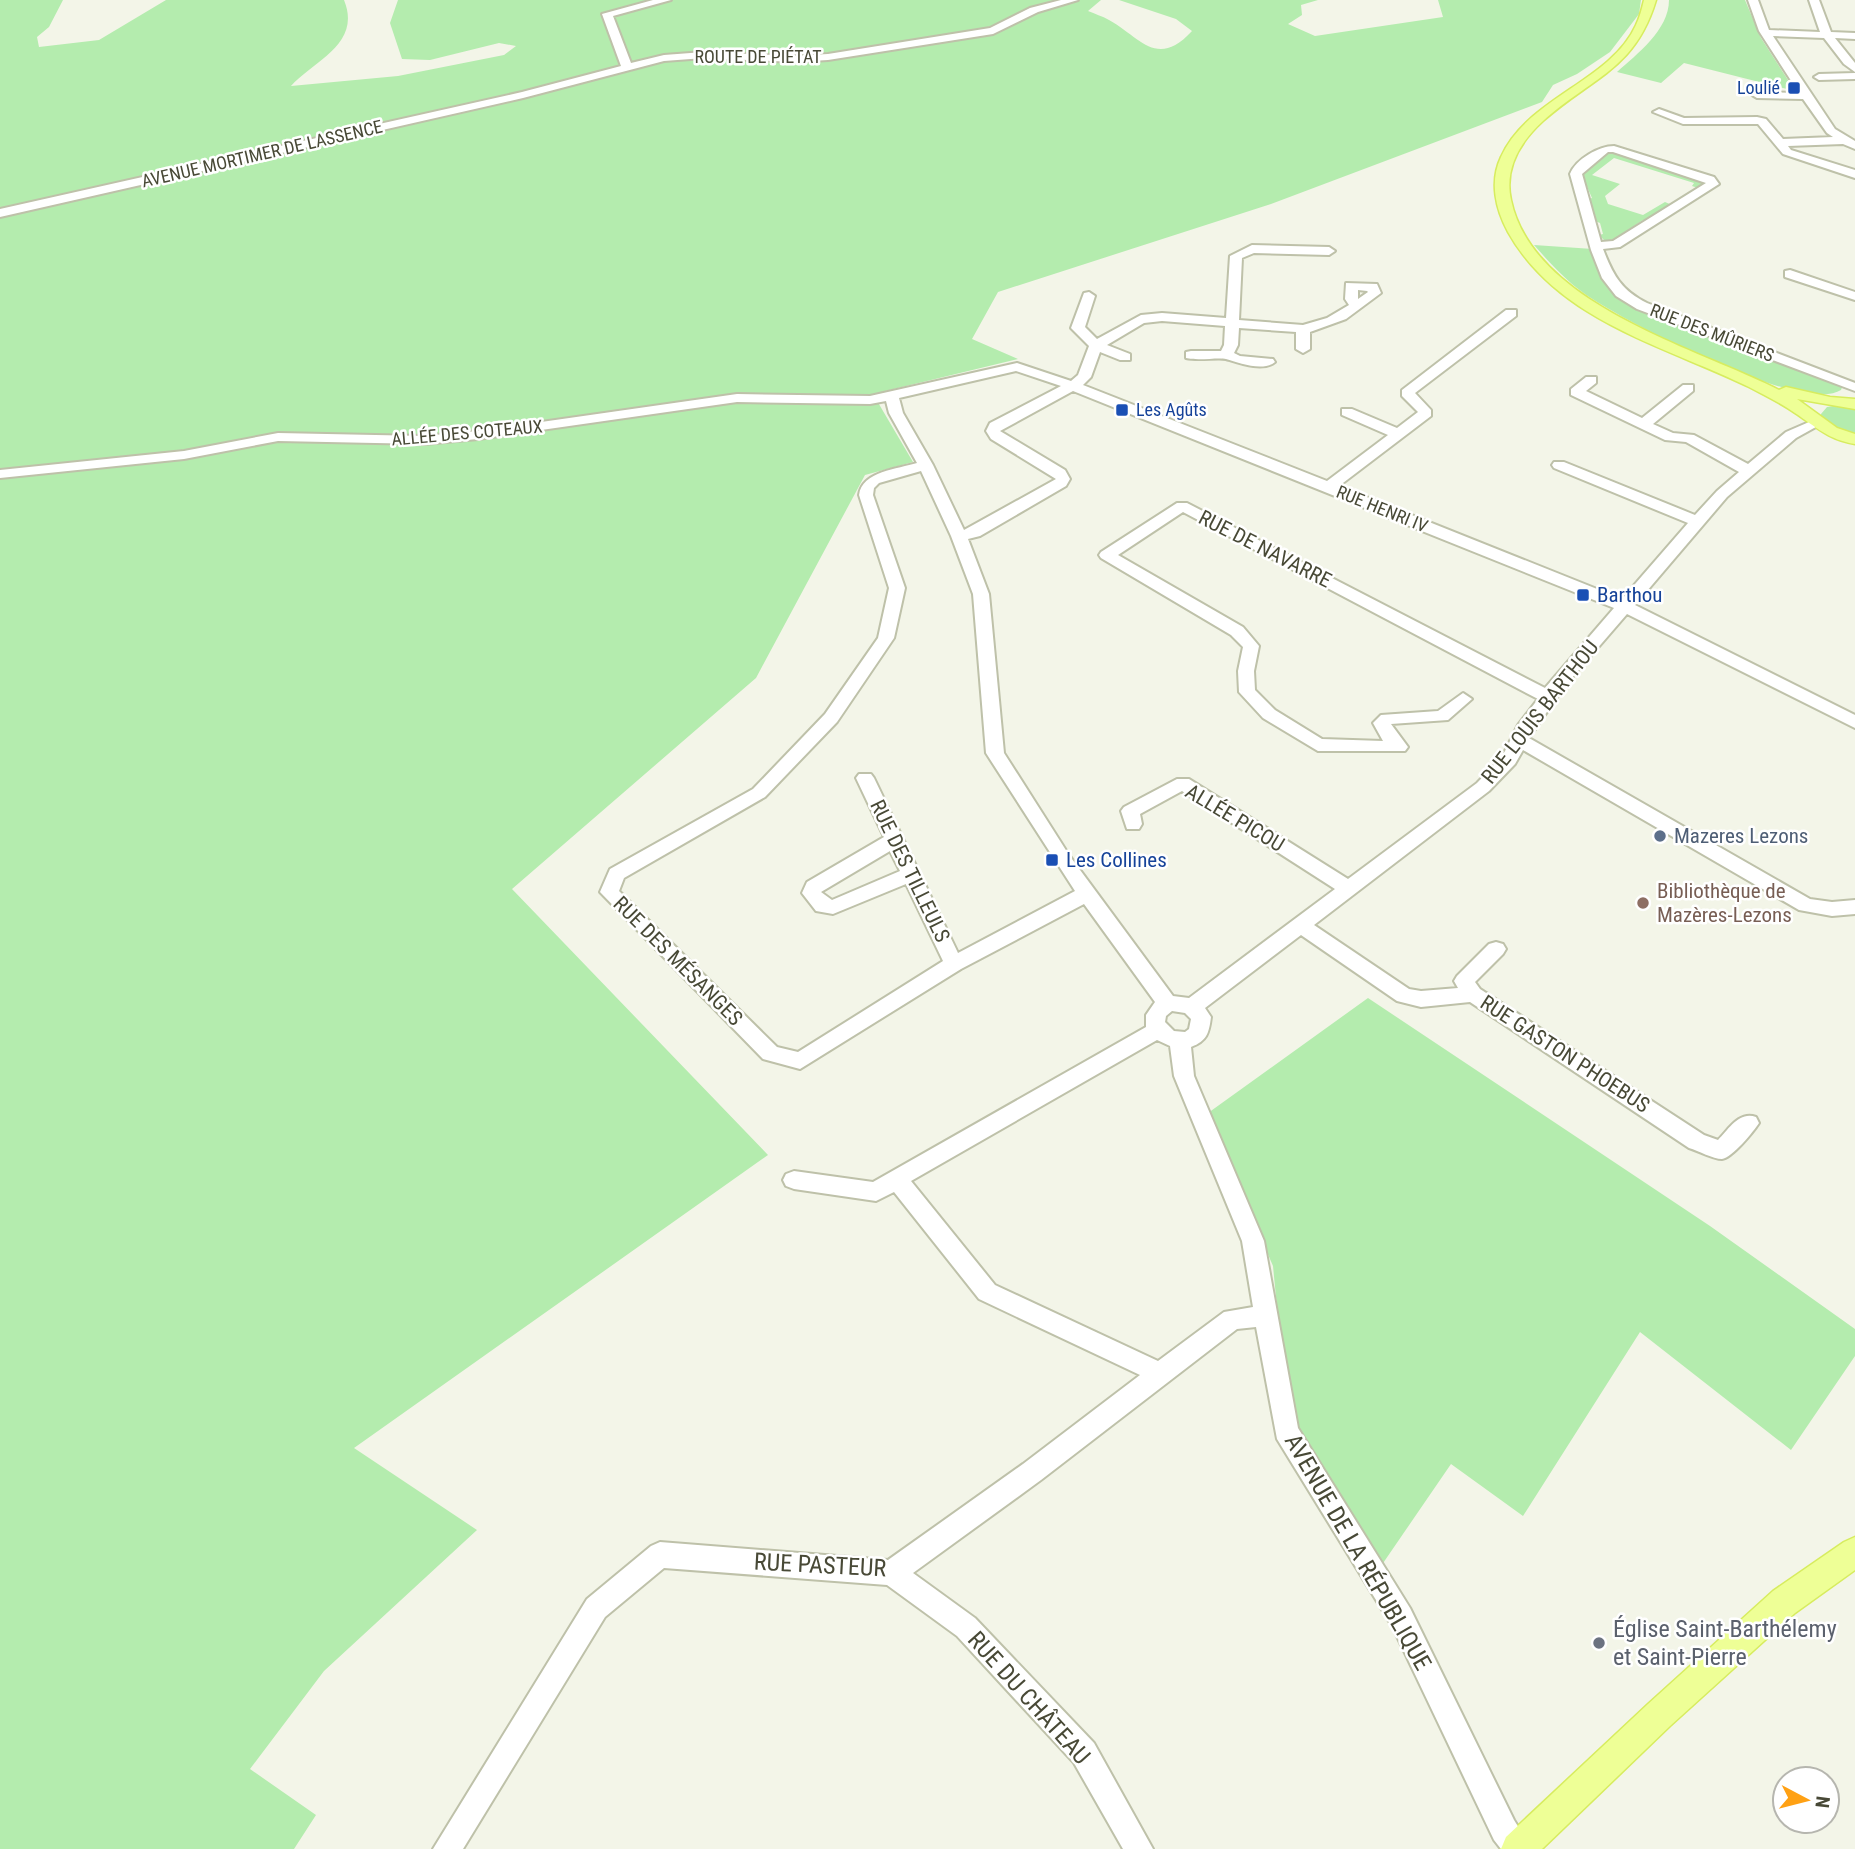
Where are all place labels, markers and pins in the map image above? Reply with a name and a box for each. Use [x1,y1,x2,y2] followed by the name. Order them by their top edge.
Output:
[1737,77,1780,98] place label: Loulié
[1786,80,1802,96] marker: Loulié
[1136,399,1207,420] place label: Les Agûts
[1114,402,1130,418] marker: Les Agûts
[1597,583,1662,607] place label: Barthou
[1575,587,1591,603] marker: Barthou
[1674,824,1808,848] place label: Mazeres Lezons
[1652,828,1668,844] marker: Mazeres Lezons
[1066,848,1167,872] place label: Les Collines
[1044,852,1060,868] marker: Les Collines
[1657,879,1792,927] place label: Bibliothèque de Mazères-Lezons
[1635,895,1651,911] marker: Bibliothèque de Mazères-Lezons
[1613,1615,1837,1671] place label: Église Saint-Barthélemy et Saint-Pierre
[1591,1635,1607,1651] marker: Église Saint-Barthélemy et Saint-Pierre

